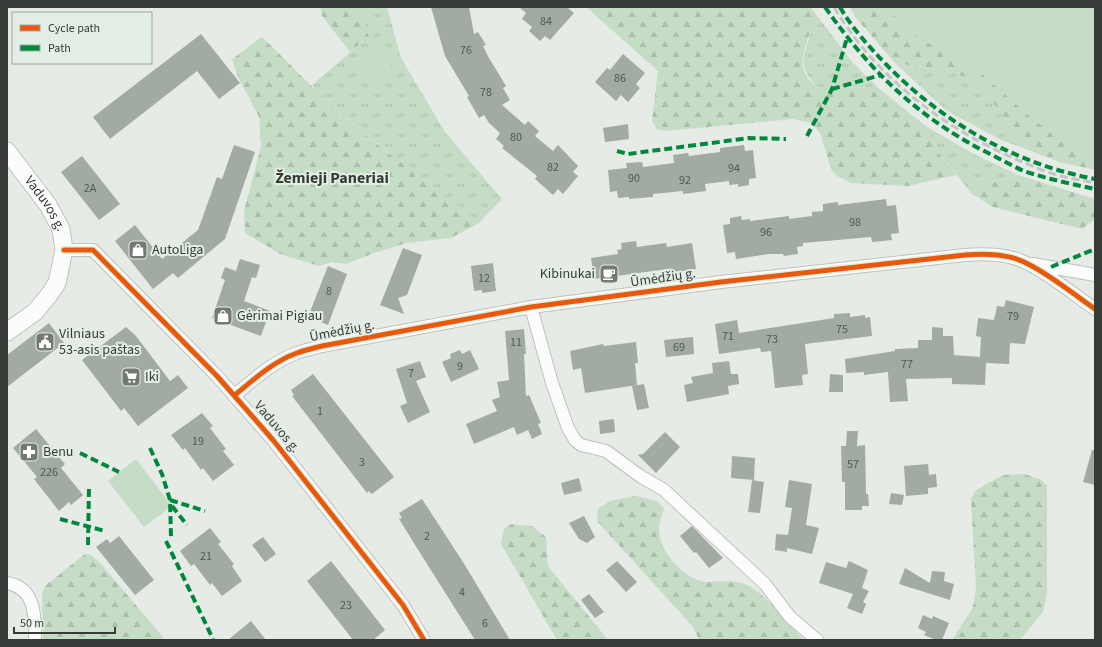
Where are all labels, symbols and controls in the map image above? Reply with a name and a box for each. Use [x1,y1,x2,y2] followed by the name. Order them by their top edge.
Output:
[12,12,152,64] legend
[540,13,552,30] house number: 84
[48,20,100,37] text: Cycle path
[48,40,71,57] text: Path
[460,42,472,59] house number: 76
[614,70,626,87] house number: 86
[480,84,492,101] house number: 78
[510,129,522,146] house number: 80
[547,159,559,176] house number: 82
[728,160,740,177] house number: 94
[275,167,389,189] district label: Žemieji Paneriai
[628,170,640,187] house number: 90
[19,172,70,235] street label: Vaduvos g.
[679,172,691,189] house number: 92
[84,180,97,197] house number: 2A
[849,214,861,231] house number: 98
[760,224,772,241] house number: 96
[127,239,149,261] shop icon: AutoLiga
[152,240,203,260] place label: AutoLiga
[598,263,620,285] cafe icon: Kibinukai
[540,264,595,284] place label: Kibinukai
[629,264,697,292] street label: Ūmėdžių g.
[478,270,490,287] house number: 12
[326,283,332,300] house number: 8
[212,305,234,327] shop icon: Gėrimai Pigiau
[237,306,322,326] place label: Gėrimai Pigiau
[1007,308,1019,325] house number: 79
[308,315,376,347] street label: Ūmėdžių g.
[836,321,848,338] house number: 75
[59,324,140,360] place label: Vilniaus 53-asis paštas
[722,328,734,345] house number: 71
[34,331,56,353] public building icon: Vilniaus 53-asis paštas
[766,331,778,348] house number: 73
[510,334,522,351] house number: 11
[673,339,685,356] house number: 69
[901,356,913,373] house number: 77
[457,358,463,375] house number: 9
[408,365,414,382] house number: 7
[120,366,142,388] supermarket icon: Iki
[145,367,159,387] place label: Iki
[249,397,305,457] street label: Vaduvos g.
[317,403,323,420] house number: 1
[192,433,204,450] house number: 19
[18,441,40,463] pharmacy icon: Benu
[43,442,73,462] place label: Benu
[359,454,365,471] house number: 3
[847,456,859,473] house number: 57
[40,464,58,481] house number: 226
[424,528,430,545] house number: 2
[200,548,212,565] house number: 21
[459,584,465,601] house number: 4
[340,597,352,614] house number: 23
[14,609,115,635] scale bar
[20,615,44,632] text: 50 m
[482,615,488,632] house number: 6

